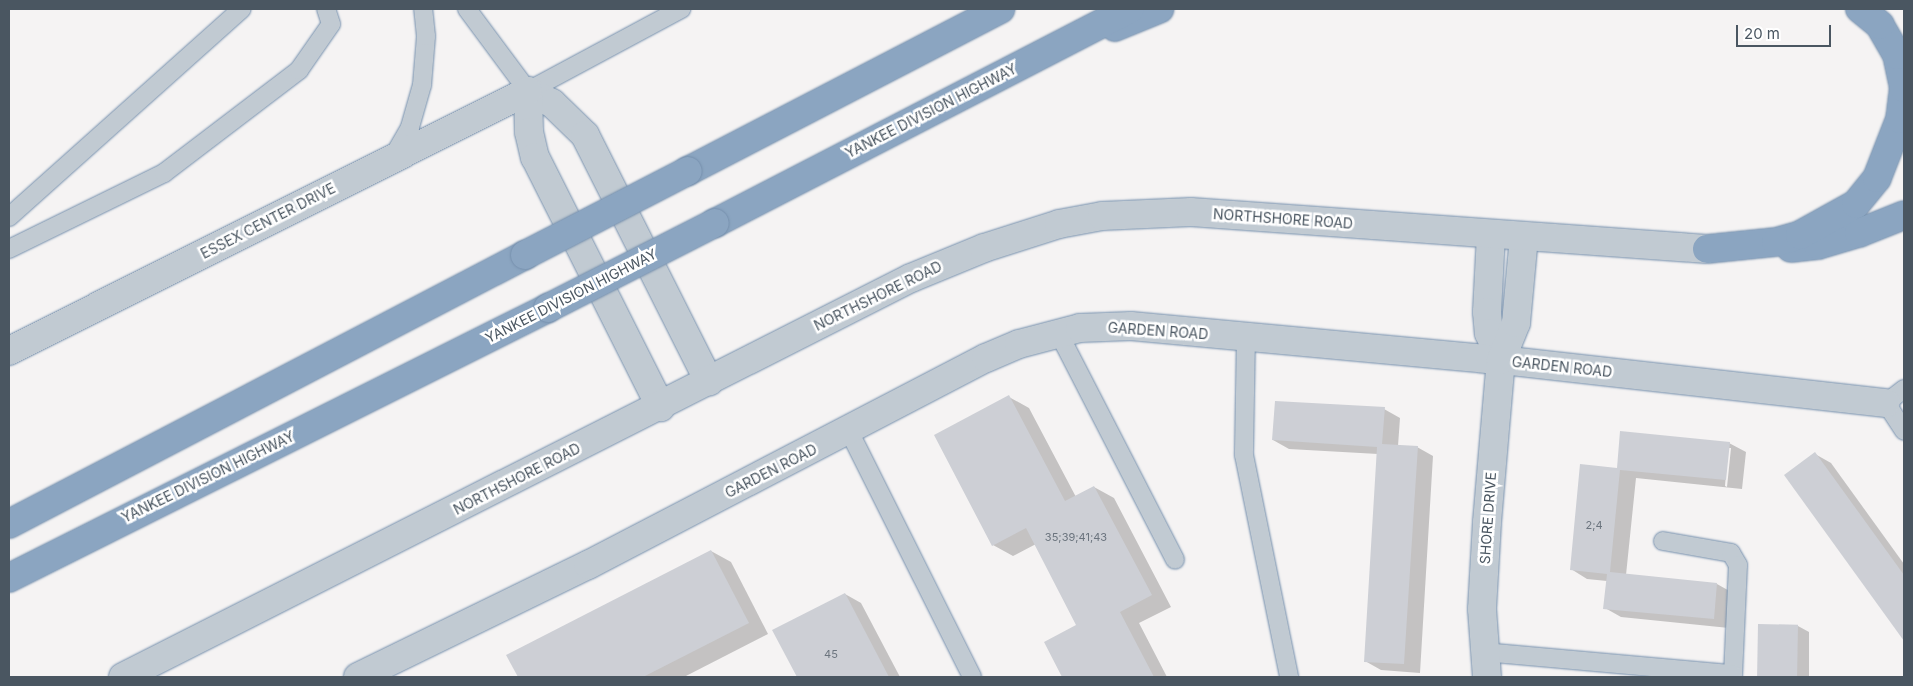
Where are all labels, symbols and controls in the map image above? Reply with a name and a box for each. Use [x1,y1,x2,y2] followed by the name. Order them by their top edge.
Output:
[1738,15,1833,47] scale bar
[1744,24,1780,43] text: 20 m
[842,60,1020,162] street label: YANKEE DIVISION HIGHWAY
[198,180,338,262] street label: ESSEX CENTER DRIVE
[1213,206,1353,232] street label: NORTHSHORE ROAD
[482,245,660,347] street label: YANKEE DIVISION HIGHWAY
[811,258,945,334] street label: NORTHSHORE ROAD
[1107,319,1209,343] street label: GARDEN ROAD
[1511,353,1613,381] street label: GARDEN ROAD
[119,428,297,526] street label: YANKEE DIVISION HIGHWAY
[451,440,583,518] street label: NORTHSHORE ROAD
[722,441,820,501] street label: GARDEN ROAD
[1476,471,1500,565] street label: SHORE DRIVE
[1585,518,1603,532] house number: 2;4
[1045,530,1107,544] house number: 35;39;41;43
[824,647,838,661] house number: 45

